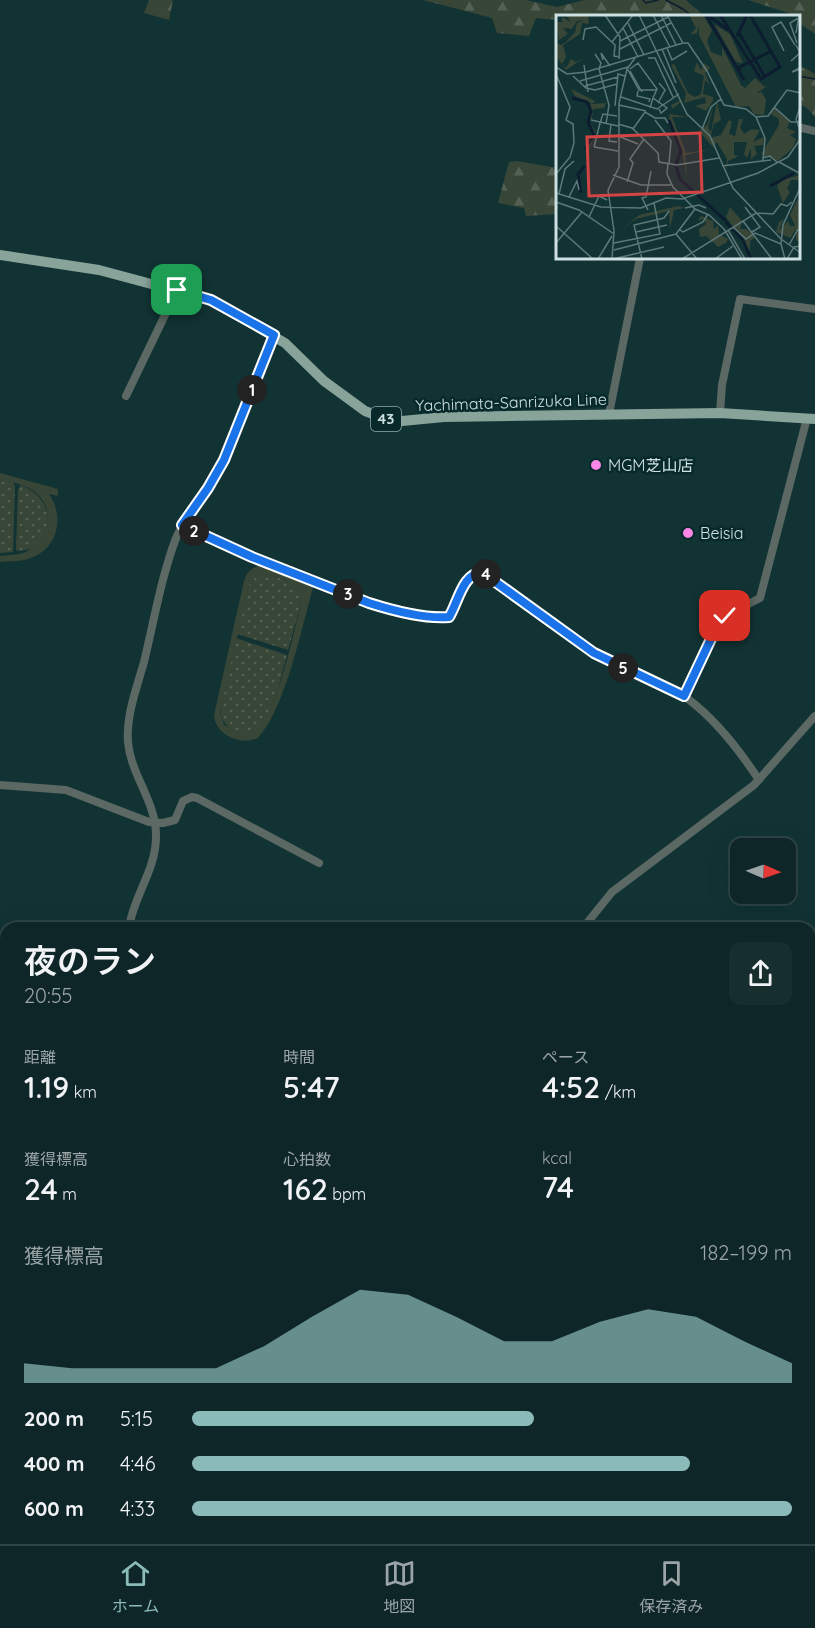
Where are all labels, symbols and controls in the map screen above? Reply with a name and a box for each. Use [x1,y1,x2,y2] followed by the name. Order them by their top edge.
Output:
[556,15,800,260] inset map
[151,264,202,315] pin
[160,273,193,306] icon: arrive
[237,375,267,405] pin: 1
[249,380,255,400] text: 1
[415,389,607,415] street label: Yachimata-Sanrizuka Line
[371,407,401,431] road number: 43
[608,455,694,475] place label: MGM芝山店
[589,458,603,472] marker: MGM芝山店
[179,516,209,546] pin: 2
[189,521,199,541] text: 2
[700,523,744,543] place label: Beisia
[681,526,695,540] marker: Beisia
[471,559,501,589] pin: 4
[481,564,491,584] text: 4
[333,579,363,609] pin: 3
[344,584,352,604] text: 3
[699,590,750,641] pin
[708,599,741,632] icon: check
[608,653,638,683] pin: 5
[618,658,628,678] text: 5
[730,838,796,904] north arrow
[730,838,796,904] map controls
[24,940,156,981] text: 夜のラン
[729,942,792,1005] button: share
[24,983,73,1008] text: 20:55
[24,1047,56,1067] text: 距離
[283,1047,315,1067] text: 時間
[542,1047,589,1067] text: ペース
[24,1068,69,1106] text: 1.19
[283,1068,340,1106] text: 5:47
[542,1068,600,1106] text: 4:52
[69,1082,97,1102] text: km
[600,1082,636,1102] text: /km
[542,1148,572,1168] text: kcal
[24,1149,88,1169] text: 獲得標高
[283,1149,331,1169] text: 心拍数
[542,1168,574,1206] text: 74
[24,1170,58,1208] text: 24
[283,1170,328,1208] text: 162
[58,1184,77,1204] text: m
[328,1184,366,1204] text: bpm
[700,1240,792,1265] text: 182–199 m
[24,1243,104,1268] text: 獲得標高
[24,1406,84,1431] text: 200 m
[120,1406,153,1431] text: 5:15
[24,1451,84,1476] text: 400 m
[120,1451,156,1476] text: 4:46
[24,1496,84,1521] text: 600 m
[120,1496,155,1521] text: 4:33
[112,1557,159,1617] tab: ホーム
[383,1557,416,1617] tab: 地図
[639,1557,703,1617] tab: 保存済み

